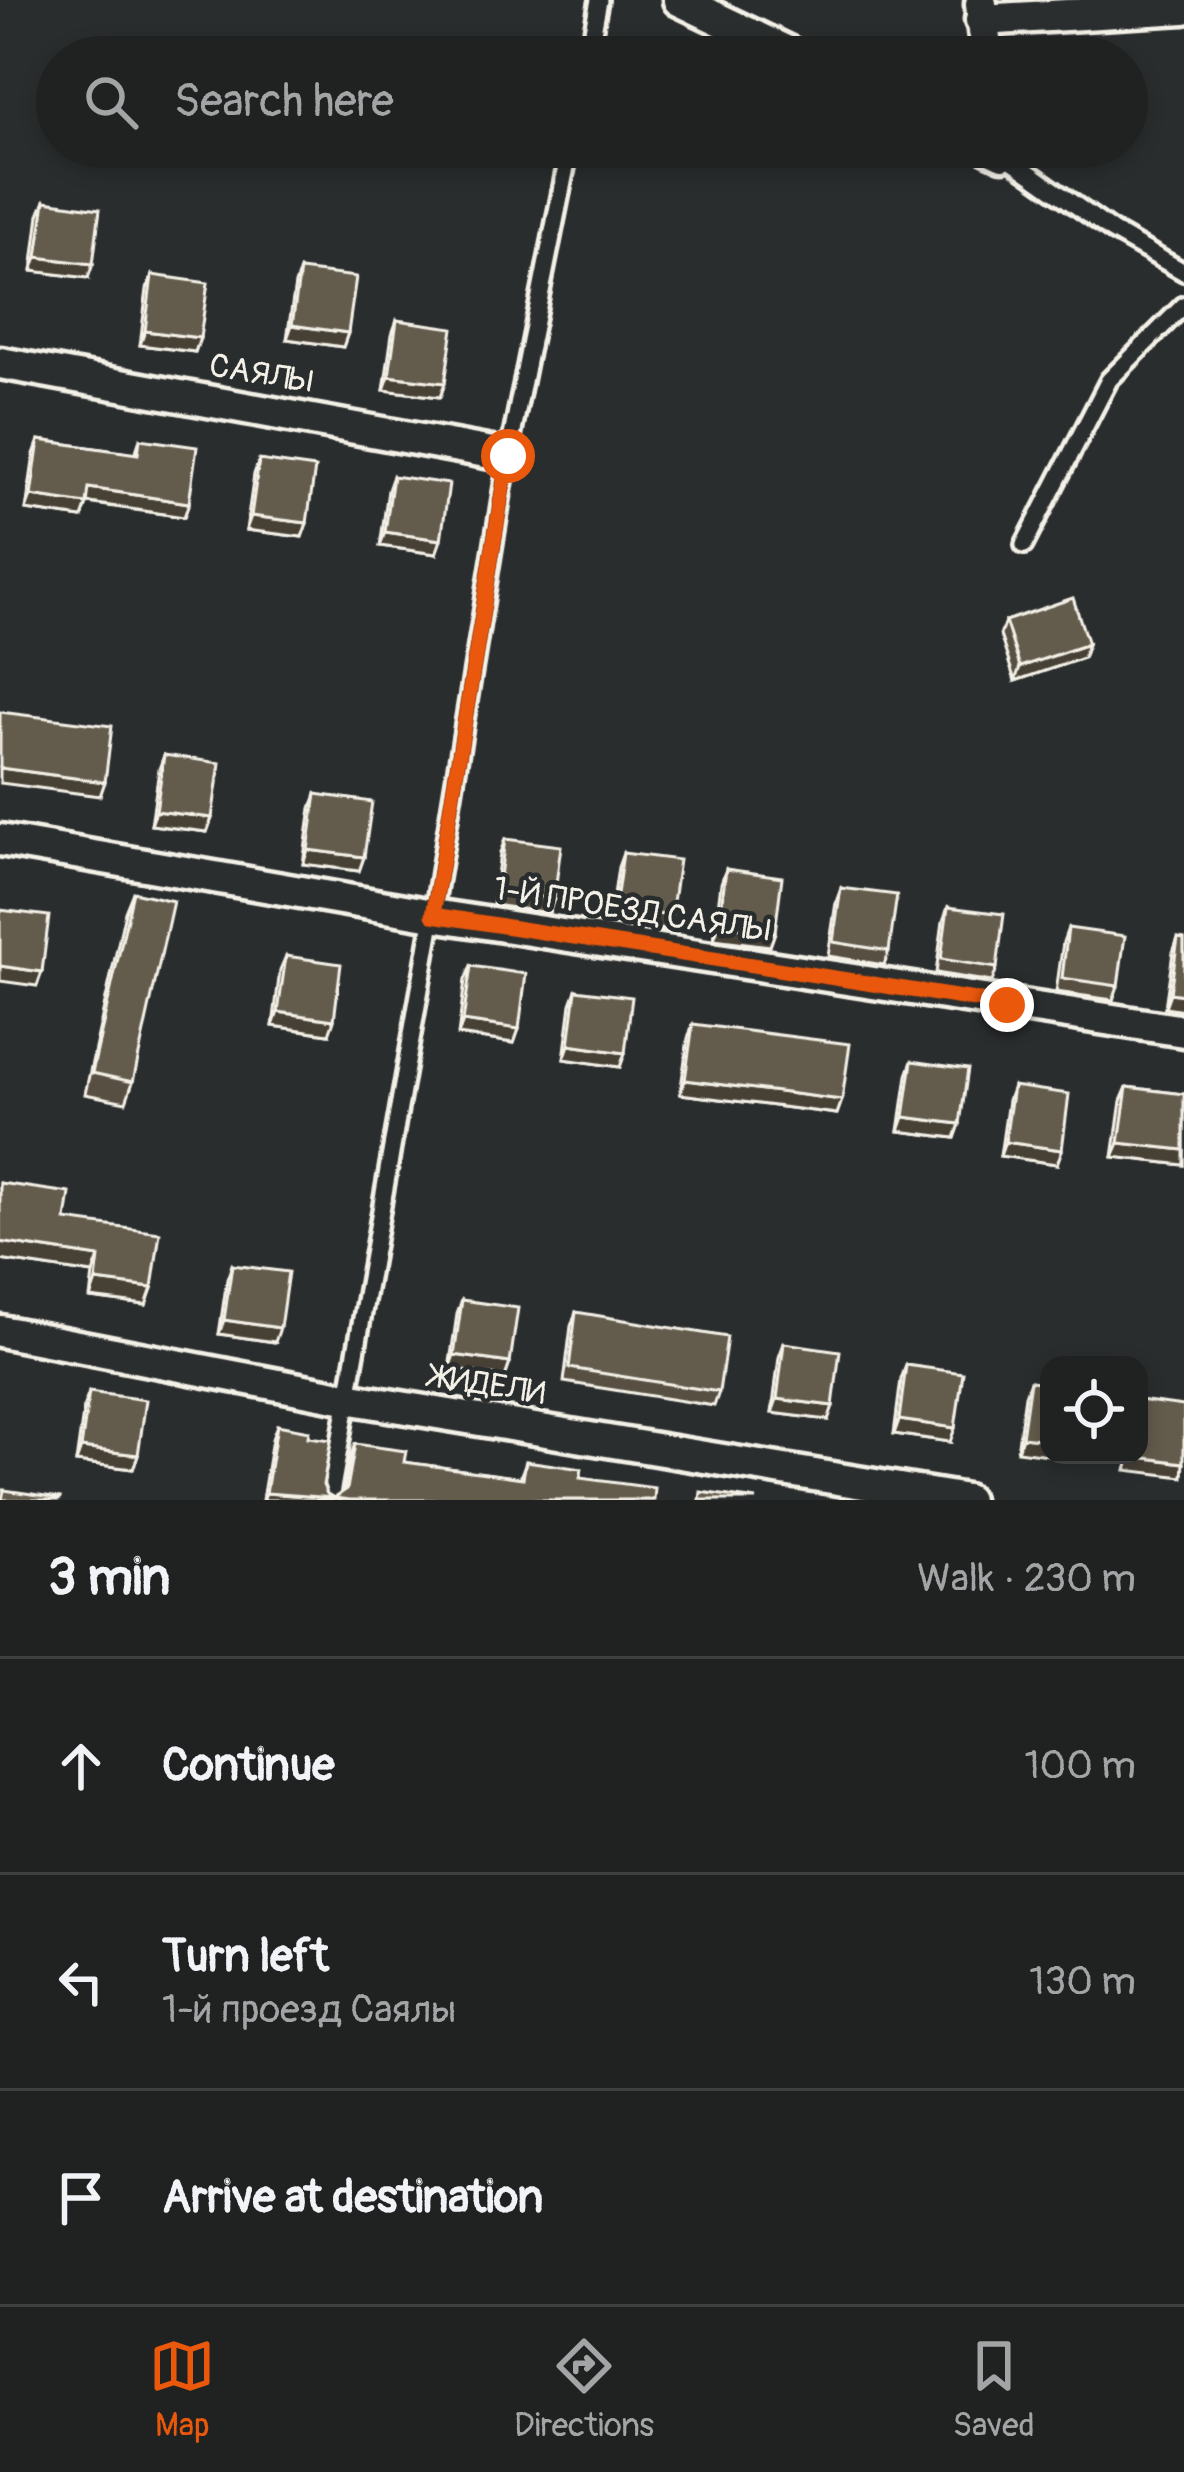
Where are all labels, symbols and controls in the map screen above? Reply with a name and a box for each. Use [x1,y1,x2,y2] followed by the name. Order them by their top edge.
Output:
[36,36,1148,168] search box
[78,69,144,135] icon: search
[174,74,394,130] text: Search here
[206,345,316,403] street label: САЯЛЫ
[481,429,535,483] route start
[491,868,773,952] street label: 1-Й ПРОЕЗД САЯЛЫ
[980,978,1034,1032] route end
[422,1355,549,1414] street label: ЖИДЕЛИ
[1040,1356,1148,1464] map controls
[1040,1356,1148,1464] button: locate
[48,1546,170,1610] text: 3 min
[917,1554,1136,1603] text: Walk · 230 m
[48,1733,114,1799] icon: ahead
[162,1738,335,1794] text: Continue
[1024,1741,1136,1790] text: 100 m
[162,1929,329,1985] text: Turn left
[48,1949,114,2015] icon: left
[1029,1957,1136,2006] text: 130 m
[162,1985,456,2034] text: 1-й проезд Саялы
[48,2165,114,2231] icon: arrive
[162,2170,543,2226] text: Arrive at destination
[149,2333,215,2446] tab: Map
[514,2333,654,2446] tab: Directions
[953,2333,1035,2446] tab: Saved

